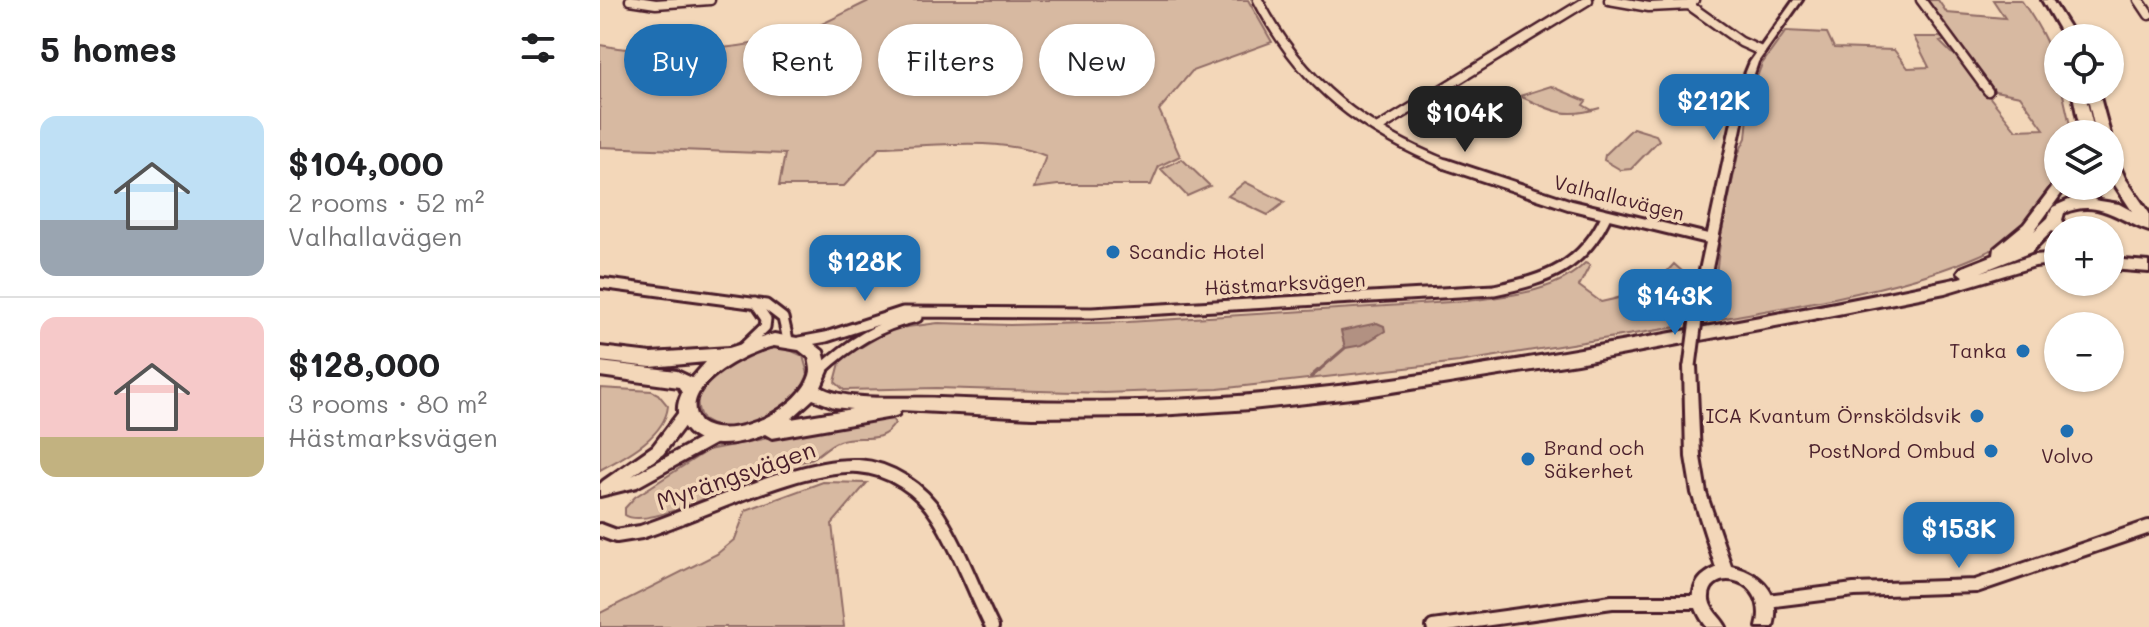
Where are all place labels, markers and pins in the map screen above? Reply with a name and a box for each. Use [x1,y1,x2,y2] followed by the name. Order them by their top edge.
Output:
[1658,74,1770,142] pin: $212K
[1409,86,1521,154] pin: $104K
[809,235,921,303] pin: $128K
[1129,238,1265,264] place label: Scandic Hotel
[1104,243,1122,261] marker: Scandic Hotel
[1619,269,1731,337] pin: $143K
[1949,337,2007,363] place label: Tanka
[2014,342,2032,360] marker: Tanka
[1705,402,1961,428] place label: ICA Kvantum Örnsköldsvik
[1968,407,1986,425] marker: ICA Kvantum Örnsköldsvik
[2058,422,2076,440] marker: Volvo
[1544,434,1644,483] place label: Brand och Säkerhet
[1809,437,1975,463] place label: PostNord Ombud
[1982,442,2000,460] marker: PostNord Ombud
[2041,442,2093,468] place label: Volvo
[1519,450,1537,468] marker: Brand och Säkerhet
[1903,502,2015,570] pin: $153K

